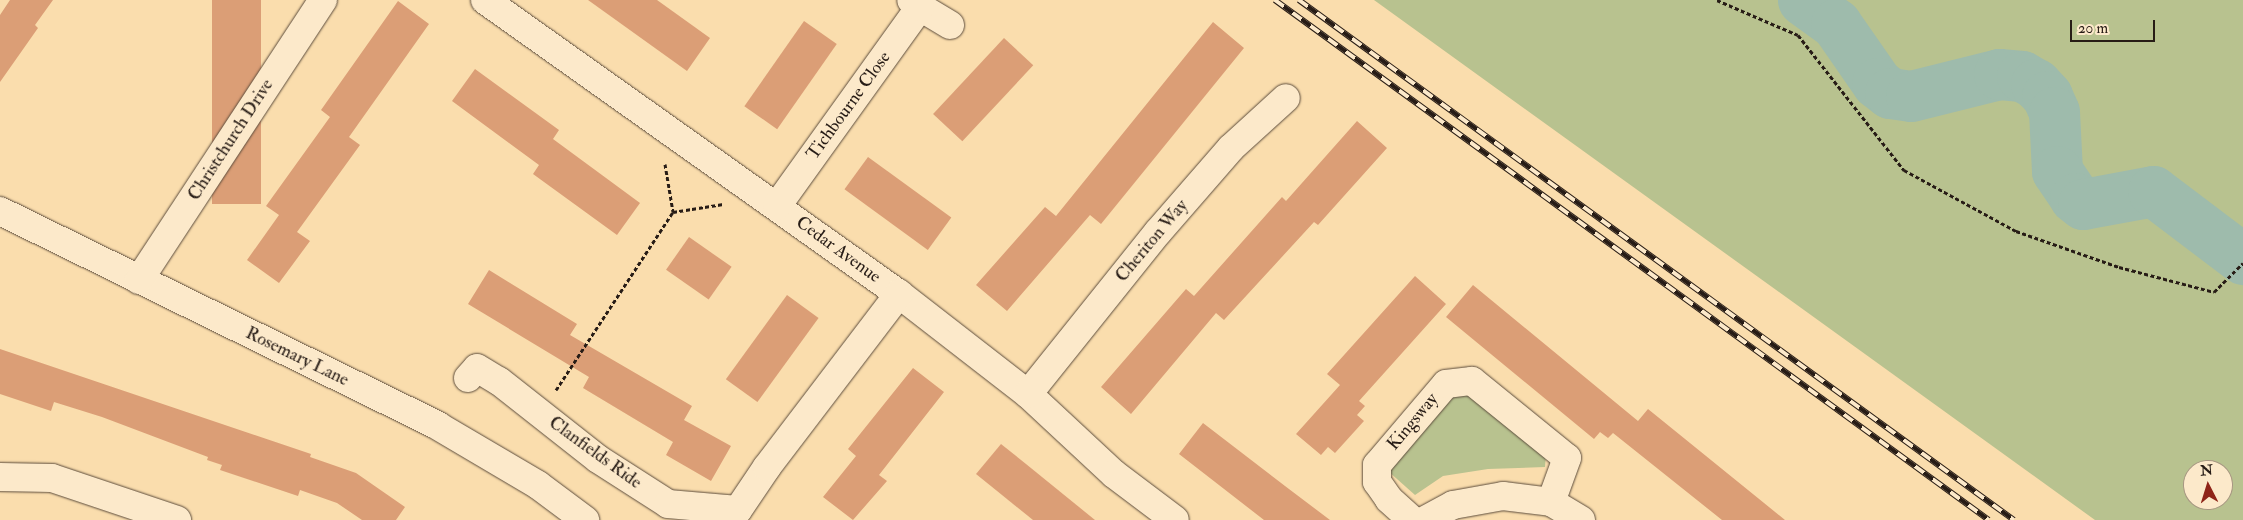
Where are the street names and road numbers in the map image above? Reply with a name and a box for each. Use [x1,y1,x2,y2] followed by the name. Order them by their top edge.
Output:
[802,48,896,164] street label: Tichbourne Close
[184,75,278,205] street label: Christchurch Drive
[1111,195,1193,287] street label: Cheriton Way
[791,212,885,288] street label: Cedar Avenue
[242,323,352,391] street label: Rosemary Lane
[1383,389,1443,455] street label: Kingsway
[544,412,646,494] street label: Clanfields Ride

